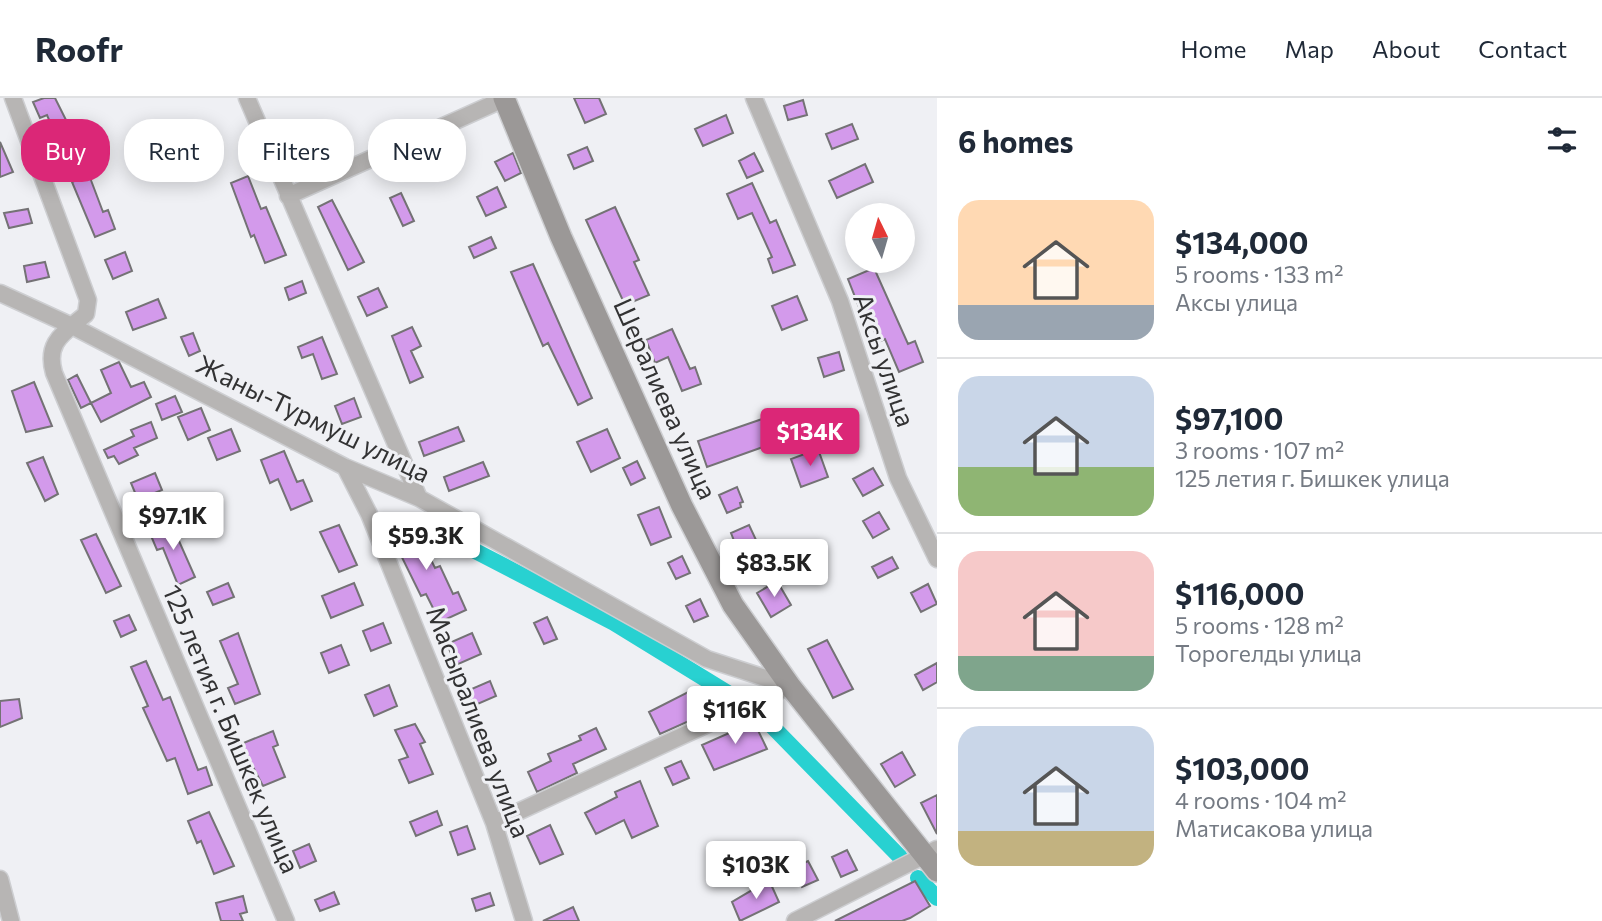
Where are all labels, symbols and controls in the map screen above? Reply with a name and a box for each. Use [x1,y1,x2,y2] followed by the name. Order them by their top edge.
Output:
[35,28,123,69] text: Roofr
[1181,34,1247,63] text: Home
[1285,34,1334,63] text: Map
[1372,34,1440,63] text: About
[1478,34,1567,63] text: Contact
[21,119,110,182] chip: Buy
[124,119,224,182] chip: Rent
[238,119,354,182] chip: Filters
[368,119,466,182] chip: New
[1543,121,1581,159] icon: filters
[958,122,1073,159] text: 6 homes
[845,203,915,273] north arrow
[845,203,915,273] map controls
[1175,223,1308,260] text: $134,000
[1014,228,1098,312] icon: home
[1175,260,1343,288] text: 5 rooms · 133 m²
[1175,288,1298,316] text: Аксы улица
[848,289,923,430] street label: Аксы улица
[608,293,725,504] street label: Шералиева улица
[192,347,436,488] street label: Жаны-Турмуш улица
[1175,399,1283,436] text: $97,100
[1014,404,1098,488] icon: home
[761,408,859,468] pin: $134K
[776,417,844,445] text: $134K
[1175,436,1344,464] text: 3 rooms · 107 m²
[1175,464,1450,492] text: 125 летия г. Бишкек улица
[116,492,230,552] pin: $97.1K
[139,501,207,529] text: $97.1K
[369,512,483,572] pin: $59.3K
[388,521,464,549] text: $59.3K
[717,540,831,599] pin: $83.5K
[736,548,812,576] text: $83.5K
[1175,574,1304,611] text: $116,000
[157,579,307,877] street label: 125 летия г. Бишкек улица
[1014,579,1098,663] icon: home
[421,601,538,842] street label: Масыралиева улица
[1175,611,1344,639] text: 5 rooms · 128 m²
[1175,639,1362,667] text: Торогелды улица
[686,686,784,746] pin: $116K
[703,695,767,723] text: $116K
[1175,749,1310,786] text: $103,000
[1014,754,1098,838] icon: home
[1175,786,1347,814] text: 4 rooms · 104 m²
[1175,814,1373,842] text: Матисакова улица
[707,842,805,901] pin: $103K
[722,850,790,878] text: $103K

